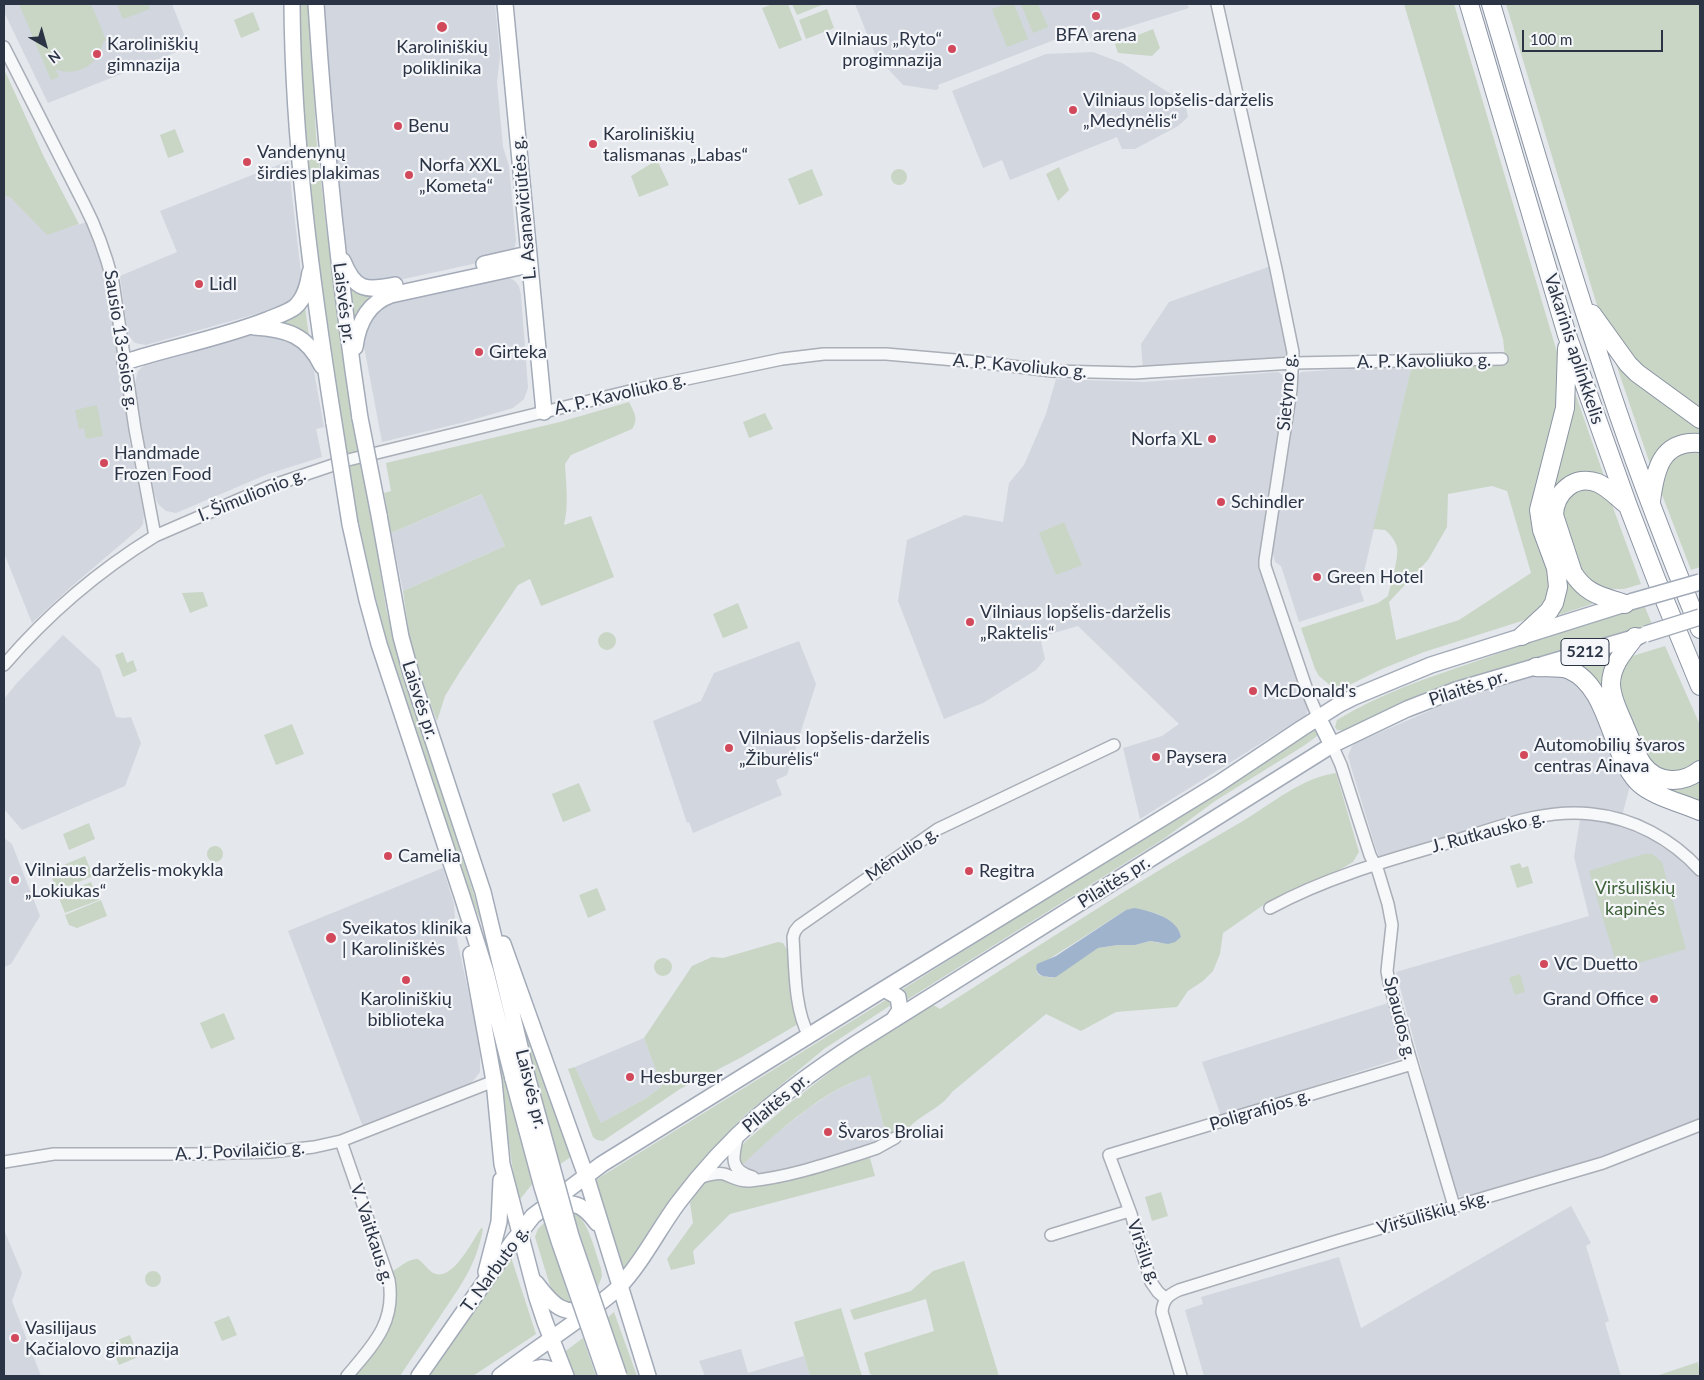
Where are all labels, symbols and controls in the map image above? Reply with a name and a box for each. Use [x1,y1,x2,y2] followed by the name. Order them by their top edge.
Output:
[1090,10,1102,22] marker: BFA arena
[20,20,70,70] north arrow
[435,20,449,34] marker: Karoliniškių poliklinika
[1524,20,1665,52] scale bar
[1055,24,1137,46] place label: BFA arena
[826,28,942,70] place label: Vilniaus „Ryto“ progimnazija
[1530,30,1572,48] text: 100 m
[107,33,198,76] place label: Karoliniškių gimnazija
[396,36,488,78] place label: Karoliniškių poliklinika
[946,43,958,55] marker: Vilniaus „Ryto“ progimnazija
[45,47,64,67] text: N
[91,48,103,60] marker: Karoliniškių gimnazija
[1083,89,1274,132] place label: Vilniaus lopšelis-darželis „Medynėlis“
[1067,104,1079,116] marker: Vilniaus lopšelis-darželis „Medynėlis“
[408,115,449,137] place label: Benu
[392,120,404,132] marker: Benu
[603,123,748,166] place label: Karoliniškių talismanas „Labas“
[507,135,541,281] street label: L. Asanavičiūtės g.
[587,138,599,150] marker: Karoliniškių talismanas „Labas“
[257,141,380,183] place label: Vandenynų širdies plakimas
[419,154,502,196] place label: Norfa XXL „Kometa“
[241,156,253,168] marker: Vandenynų širdies plakimas
[403,169,415,181] marker: Norfa XXL „Kometa“
[328,261,360,345] street label: Laisvės pr.
[99,268,143,412] street label: Sausio 13-osios g.
[1539,271,1609,427] street label: Vakarinis aplinkkelis
[209,273,237,295] place label: Lidl
[193,278,205,290] marker: Lidl
[489,341,547,363] place label: Girteka
[473,346,485,358] marker: Girteka
[952,349,1088,383] street label: A. P. Kavoliuko g.
[1357,349,1491,373] street label: A. P. Kavoliuko g.
[1273,352,1301,432] street label: Sietyno g.
[552,368,688,420] street label: A. P. Kavoliuko g.
[1131,428,1202,450] place label: Norfa XL
[1206,433,1218,445] marker: Norfa XL
[114,442,212,484] place label: Handmade Frozen Food
[98,457,110,469] marker: Handmade Frozen Food
[195,464,309,526] street label: I. Šimulionio g.
[1231,491,1304,513] place label: Schindler
[1215,496,1227,508] marker: Schindler
[1327,566,1424,588] place label: Green Hotel
[1311,571,1323,583] marker: Green Hotel
[980,601,1171,644] place label: Vilniaus lopšelis-darželis „Raktelis“
[964,616,976,628] marker: Vilniaus lopšelis-darželis „Raktelis“
[1561,638,1609,666] road number: 5212
[397,658,443,742] street label: Laisvės pr.
[1426,665,1510,711] street label: Pilaitės pr.
[1263,680,1356,702] place label: McDonald's
[1247,685,1259,697] marker: McDonald's
[739,727,930,770] place label: Vilniaus lopšelis-darželis „Žiburėlis“
[1534,734,1685,776] place label: Automobilių švaros centras Ainava
[723,742,735,754] marker: Vilniaus lopšelis-darželis „Žiburėlis“
[1166,746,1227,768] place label: Paysera
[1518,749,1530,761] marker: Automobilių švaros centras Ainava
[1150,751,1162,763] marker: Paysera
[1429,806,1547,858] street label: J. Rutkausko g.
[862,822,942,886] street label: Mėnulio g.
[398,845,461,867] place label: Camelia
[382,850,394,862] marker: Camelia
[1074,851,1154,913] street label: Pilaitės pr.
[25,859,223,902] place label: Vilniaus darželis-mokykla „Lokiukas“
[979,860,1035,882] place label: Regitra
[963,865,975,877] marker: Regitra
[9,874,21,886] marker: Vilniaus darželis-mokykla „Lokiukas“
[1595,877,1675,920] park label: Viršuliškių kapinės
[342,917,471,960] place label: Sveikatos klinika | Karoliniškės
[324,931,338,945] marker: Sveikatos klinika | Karoliniškės
[1554,953,1638,975] place label: VC Duetto
[1538,958,1550,970] marker: VC Duetto
[400,974,412,986] marker: Karoliniškių biblioteka
[1379,974,1421,1062] street label: Spaudos g.
[360,988,452,1030] place label: Karoliniškių biblioteka
[1543,988,1644,1010] place label: Grand Office
[1648,993,1660,1005] marker: Grand Office
[511,1047,551,1131] street label: Laisvės pr.
[640,1066,722,1088] place label: Hesburger
[738,1069,814,1137] street label: Pilaitės pr.
[624,1071,636,1083] marker: Hesburger
[1207,1084,1313,1136] street label: Poligrafijos g.
[838,1121,944,1143] place label: Švaros Broliai
[822,1126,834,1138] marker: Švaros Broliai
[174,1137,306,1165] street label: A. J. Povilaičio g.
[346,1181,398,1287] street label: V. Vaitkaus g.
[1374,1187,1492,1239] street label: Viršuliškių skg.
[1122,1217,1166,1287] street label: Viršilų g.
[456,1221,534,1317] street label: T. Narbuto g.
[25,1317,179,1360] place label: Vasilijaus Kačialovo gimnazija
[9,1332,21,1344] marker: Vasilijaus Kačialovo gimnazija

